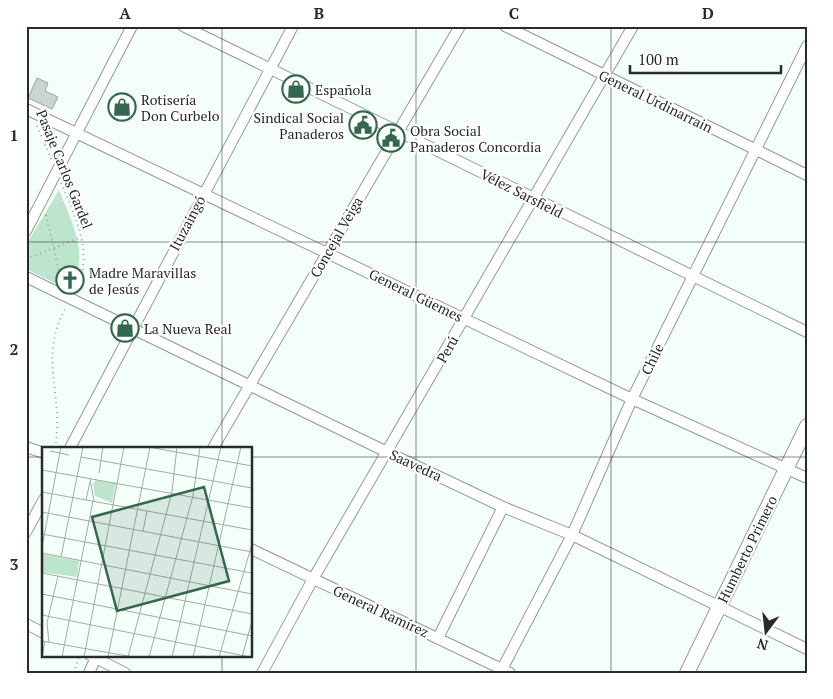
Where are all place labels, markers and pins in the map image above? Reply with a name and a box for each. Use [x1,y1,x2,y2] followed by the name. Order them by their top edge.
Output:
[281,74,311,104] shop icon: Española
[315,80,372,99] place label: Española
[141,90,220,125] place label: Rotisería Don Curbelo
[107,92,137,122] shop icon: Rotisería Don Curbelo
[254,108,344,143] place label: Sindical Social Panaderos
[348,110,378,140] public building icon: Sindical Social Panaderos
[410,121,541,156] place label: Obra Social Panaderos Concordia
[376,123,406,153] public building icon: Obra Social Panaderos Concordia
[89,263,196,298] place label: Madre Maravillas de Jesús
[55,265,85,295] church icon: Madre Maravillas de Jesús
[110,313,140,343] shop icon: La Nueva Real
[144,319,232,338] place label: La Nueva Real

